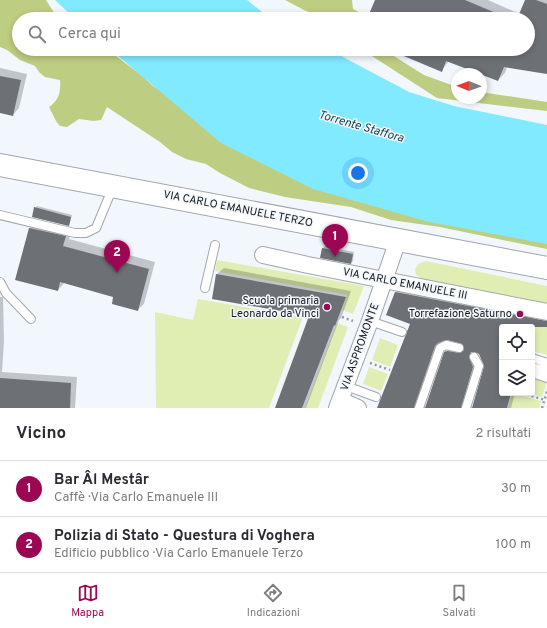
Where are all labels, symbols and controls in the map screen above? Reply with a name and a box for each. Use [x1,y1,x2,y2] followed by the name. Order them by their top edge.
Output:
[12,12,535,56] search box
[26,23,48,45] icon: search
[58,25,121,44] text: Cerca qui
[451,68,487,104] north arrow
[316,107,406,147] water label: Torrente Staffora
[348,163,368,183] your location
[162,188,314,230] street label: VIA CARLO EMANUELE TERZO
[322,224,348,257] pin: 1
[104,240,130,273] pin: 2
[341,265,469,303] street label: VIA CARLO EMANUELE III
[231,294,319,321] place label: Scuola primaria Leonardo da Vinci
[338,301,382,393] street label: VIA ASPROMONTE
[322,302,332,312] marker: Scuola primaria Leonardo da Vinci
[409,307,512,321] place label: Torrefazione Saturno
[515,309,525,319] marker: Torrefazione Saturno
[499,324,535,396] map controls
[499,324,535,360] button: locate
[499,360,535,396] button: layers
[16,423,66,445] text: Vicino
[476,426,531,442] text: 2 risultati
[54,471,149,490] text: Bar Âl Mestâr
[26,481,32,497] text: 1
[501,481,531,497] text: 30 m
[54,490,218,506] text: Caffè · Via Carlo Emanuele III
[54,527,315,546] text: Polizia di Stato - Questura di Voghera
[25,537,33,553] text: 2
[495,537,531,553] text: 100 m
[54,546,303,562] text: Edificio pubblico · Via Carlo Emanuele Terzo
[71,582,104,620] tab: Mappa
[247,582,300,620] tab: Indicazioni
[443,582,476,620] tab: Salvati

